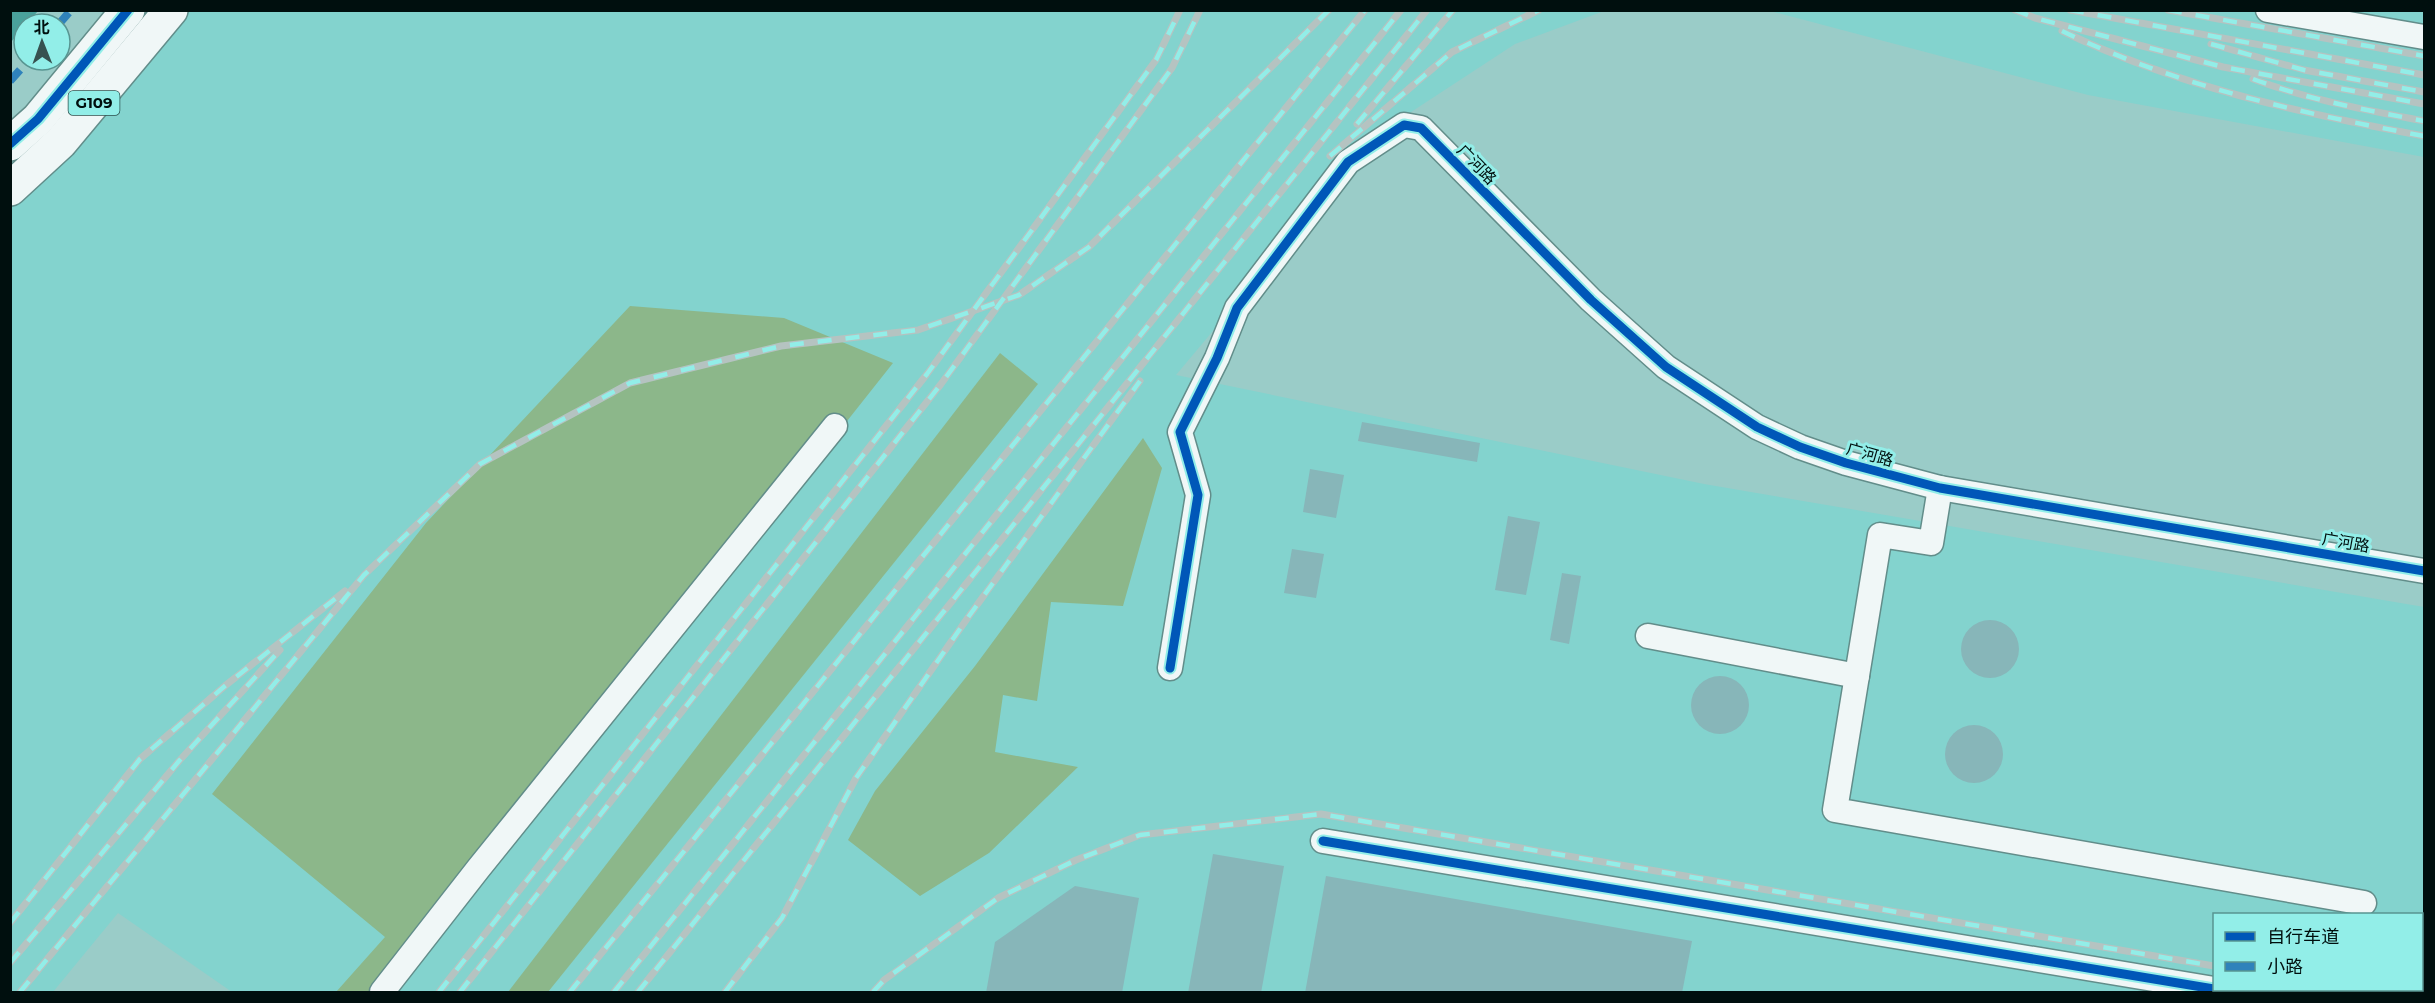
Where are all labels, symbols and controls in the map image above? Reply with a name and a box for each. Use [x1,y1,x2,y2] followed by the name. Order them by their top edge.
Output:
[12,12,72,72] north arrow
[34,18,50,37] text: 北
[68,91,119,115] road number: G109
[1453,140,1500,188] street label: 广河路
[1844,439,1896,470] street label: 广河路
[2321,529,2371,556] street label: 广河路
[2213,913,2423,991] legend
[2267,926,2339,948] text: 自行车道
[2267,956,2303,978] text: 小路

